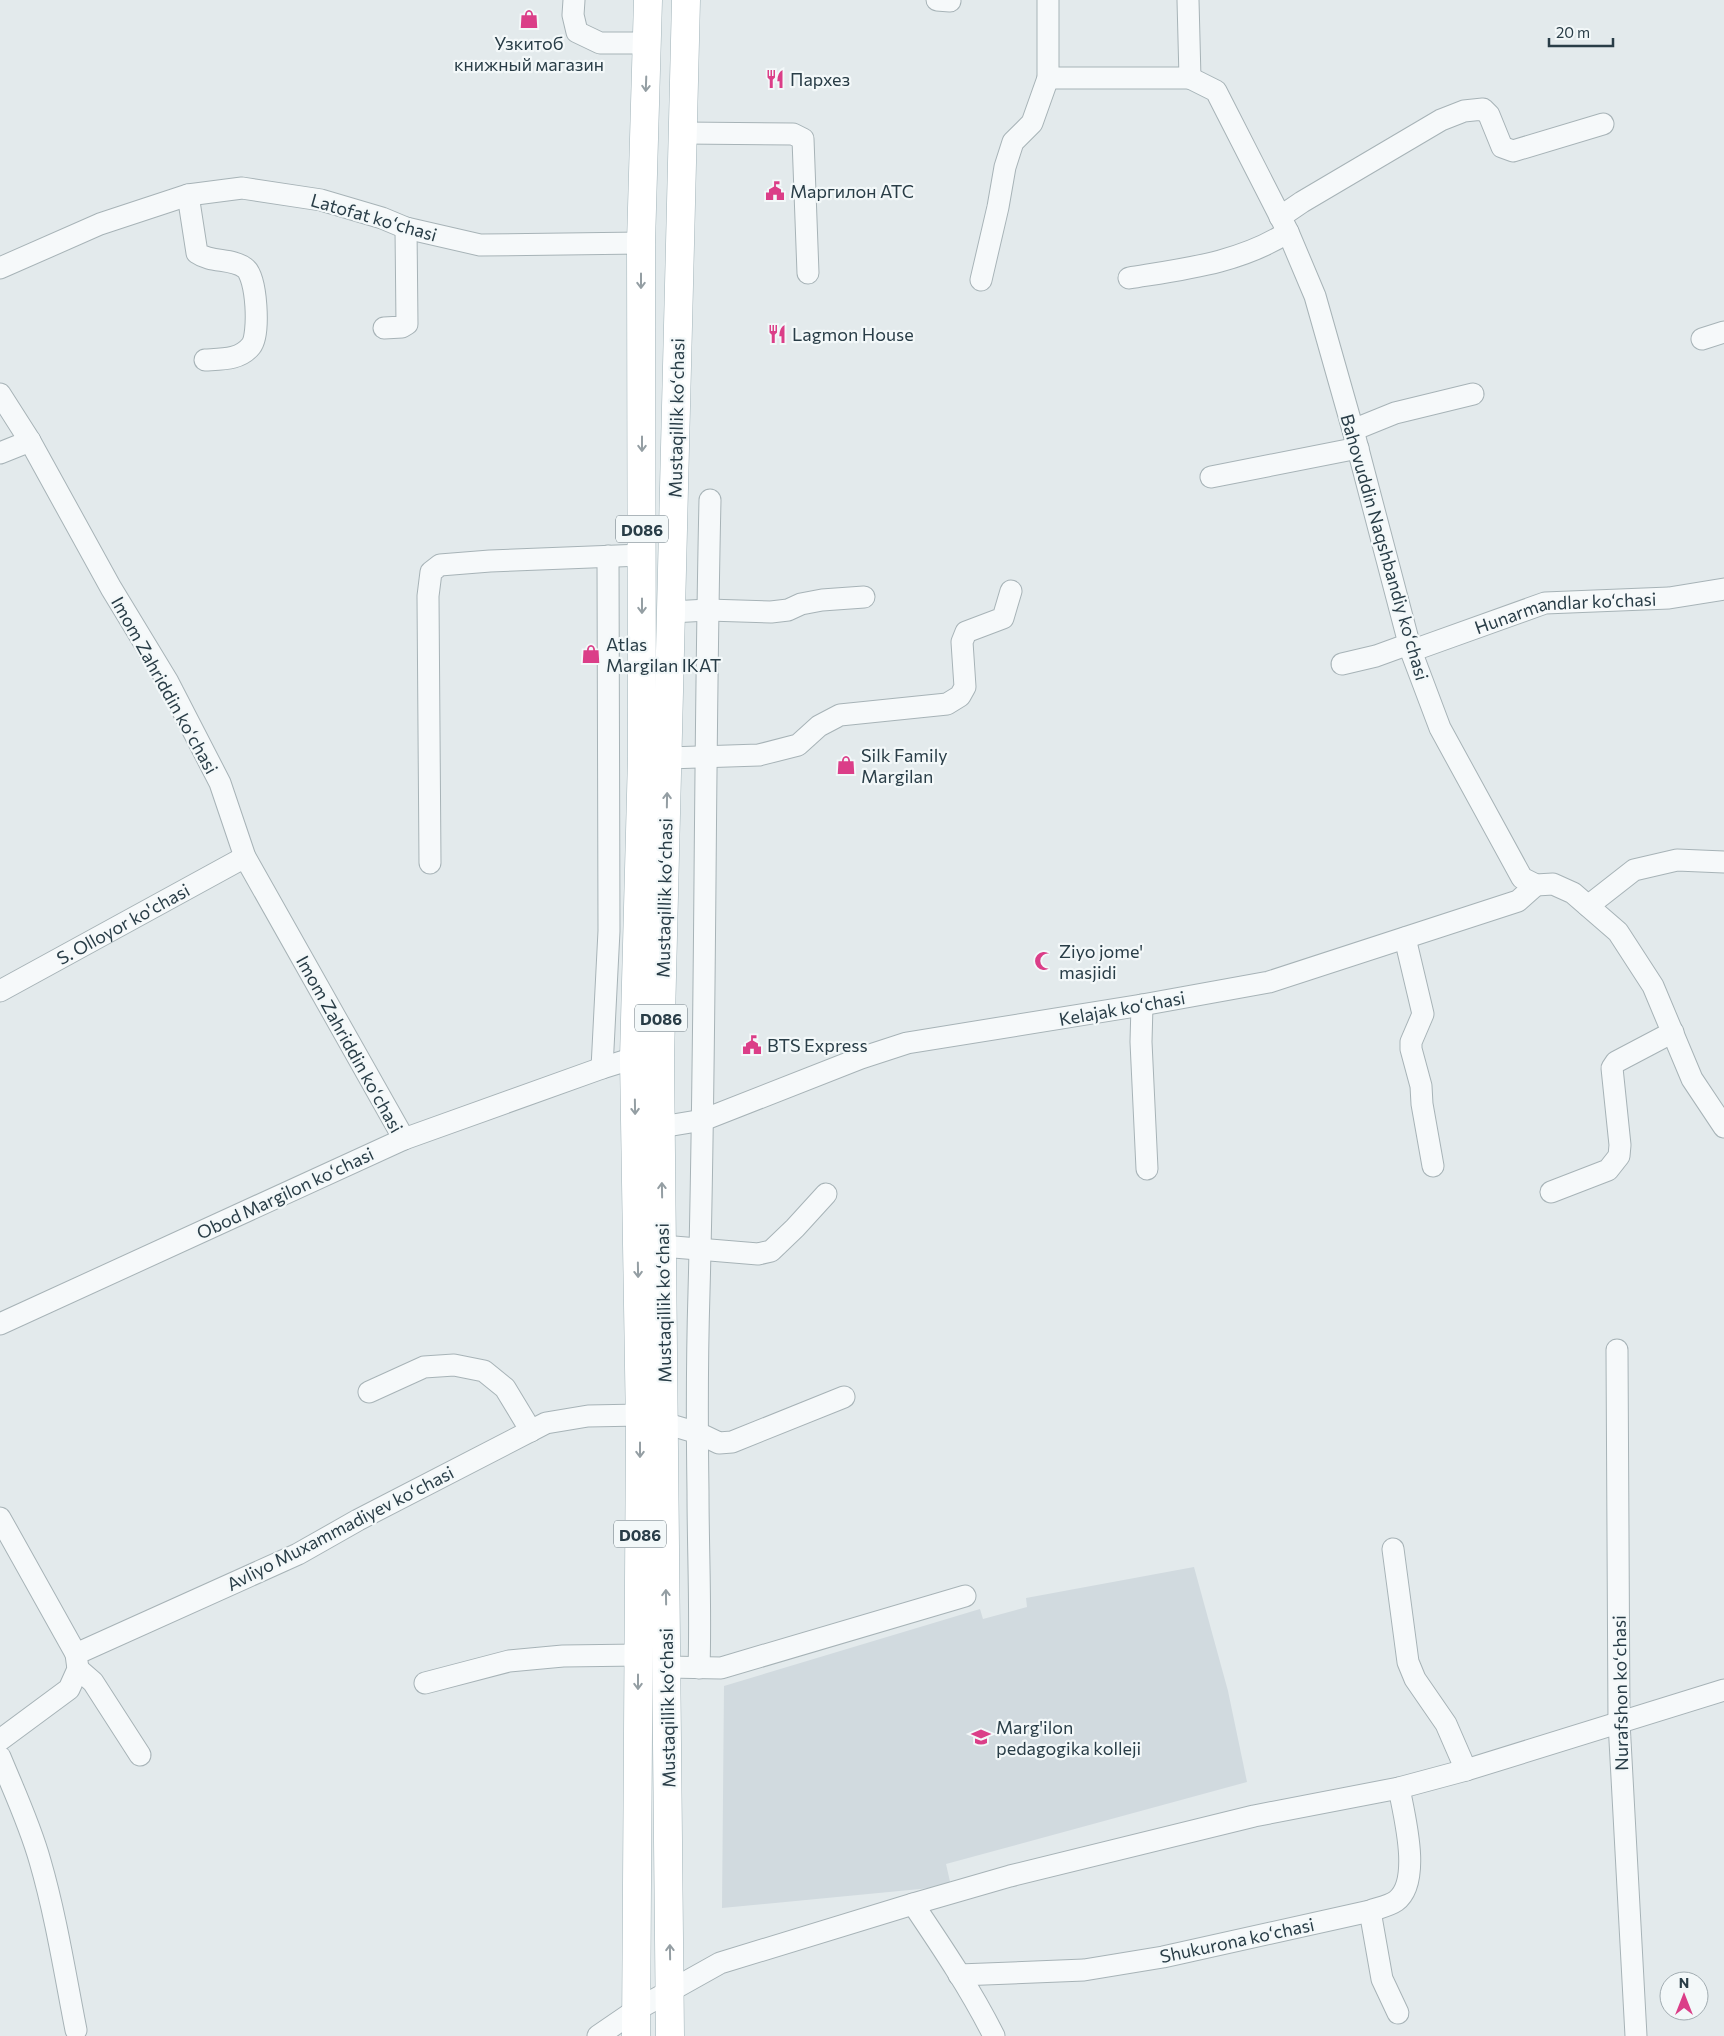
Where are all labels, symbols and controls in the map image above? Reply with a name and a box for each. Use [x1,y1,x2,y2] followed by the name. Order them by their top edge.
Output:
[518,8,540,30] shop icon: Узкитоб книжный магазин
[1549,15,1613,47] scale bar
[1556,23,1590,41] text: 20 m
[454,32,604,75] place label: Узкитоб книжный магазин
[764,68,786,90] restaurant icon: Пархез
[790,68,850,90] place label: Пархез
[641,75,650,91] one-way arrow
[764,180,786,202] public building icon: Маргилон АТС
[790,180,914,202] place label: Маргилон АТС
[308,188,440,246] street label: Latofat koʻchasi
[636,272,646,289] one-way arrow
[766,323,788,345] restaurant icon: Lagmon House
[792,323,914,345] place label: Lagmon House
[664,338,688,498] street label: Mustaqillik koʻchasi
[1336,411,1434,683] street label: Bahovuddin Naqshbandiy koʻchasi
[637,435,647,451] one-way arrow
[616,516,668,542] road number: D086
[1471,588,1657,638] street label: Hunarmandlar ko‘chasi
[107,593,223,777] street label: Imom Zahriddin koʻchasi
[637,598,647,614] one-way arrow
[606,633,721,676] place label: Atlas Margilan IKAT
[580,643,602,665] shop icon: Atlas Margilan IKAT
[861,744,948,787] place label: Silk Family Margilan
[835,754,857,776] shop icon: Silk Family Margilan
[662,792,671,808] one-way arrow
[652,818,676,978] street label: Mustaqillik koʻchasi
[53,879,193,969] street label: S. Olloyor ko'chasi
[1059,940,1143,983] place label: Ziyo jome' masjidi
[1033,950,1055,972] mosque icon: Ziyo jome' masjidi
[292,952,408,1136] street label: Imom Zahriddin koʻchasi
[1057,986,1187,1030] street label: Kelajak koʻchasi
[635,1004,687,1032] road number: D086
[741,1034,763,1056] public building icon: BTS Express
[767,1034,868,1056] place label: BTS Express
[630,1098,640,1115] one-way arrow
[193,1142,377,1244] street label: Obod Margilon koʻchasi
[657,1182,666,1198] one-way arrow
[651,1223,675,1383] street label: Mustaqillik koʻchasi
[633,1261,642,1277] one-way arrow
[635,1441,645,1457] one-way arrow
[223,1461,457,1595] street label: Avliyo Muxammadiyev koʻchasi
[614,1520,666,1548] road number: D086
[661,1590,671,1606] one-way arrow
[1608,1615,1632,1771] street label: Nurafshon koʻchasi
[655,1628,679,1788] street label: Mustaqillik koʻchasi
[634,1674,643,1690] one-way arrow
[996,1716,1141,1759] place label: Marg'ilon pedagogika kolleji
[970,1726,992,1748] school or university icon: Marg'ilon pedagogika kolleji
[1158,1913,1316,1967] street label: Shukurona koʻchasi
[665,1945,675,1961] one-way arrow
[1659,1971,1709,2021] north arrow
[1679,1974,1689,1991] text: N

